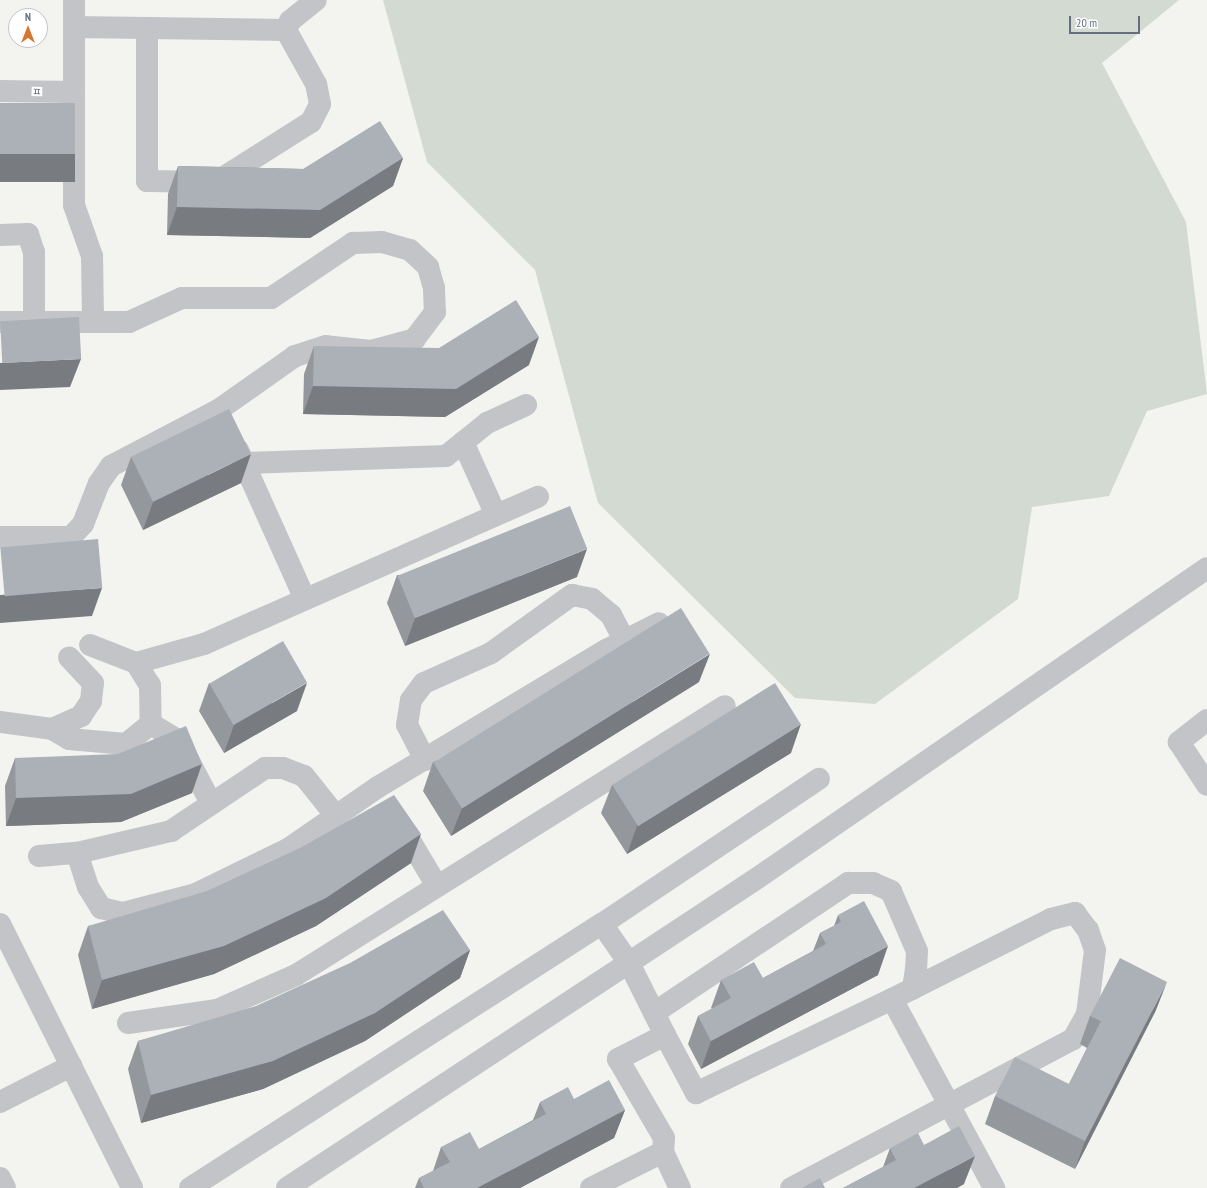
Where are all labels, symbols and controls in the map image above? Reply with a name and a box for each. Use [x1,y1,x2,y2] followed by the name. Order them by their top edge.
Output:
[8,8,48,48] north arrow
[1071,8,1142,34] scale bar
[25,10,31,24] text: N
[1076,15,1097,30] text: 20 m
[32,85,42,99] street label: ㅍ

